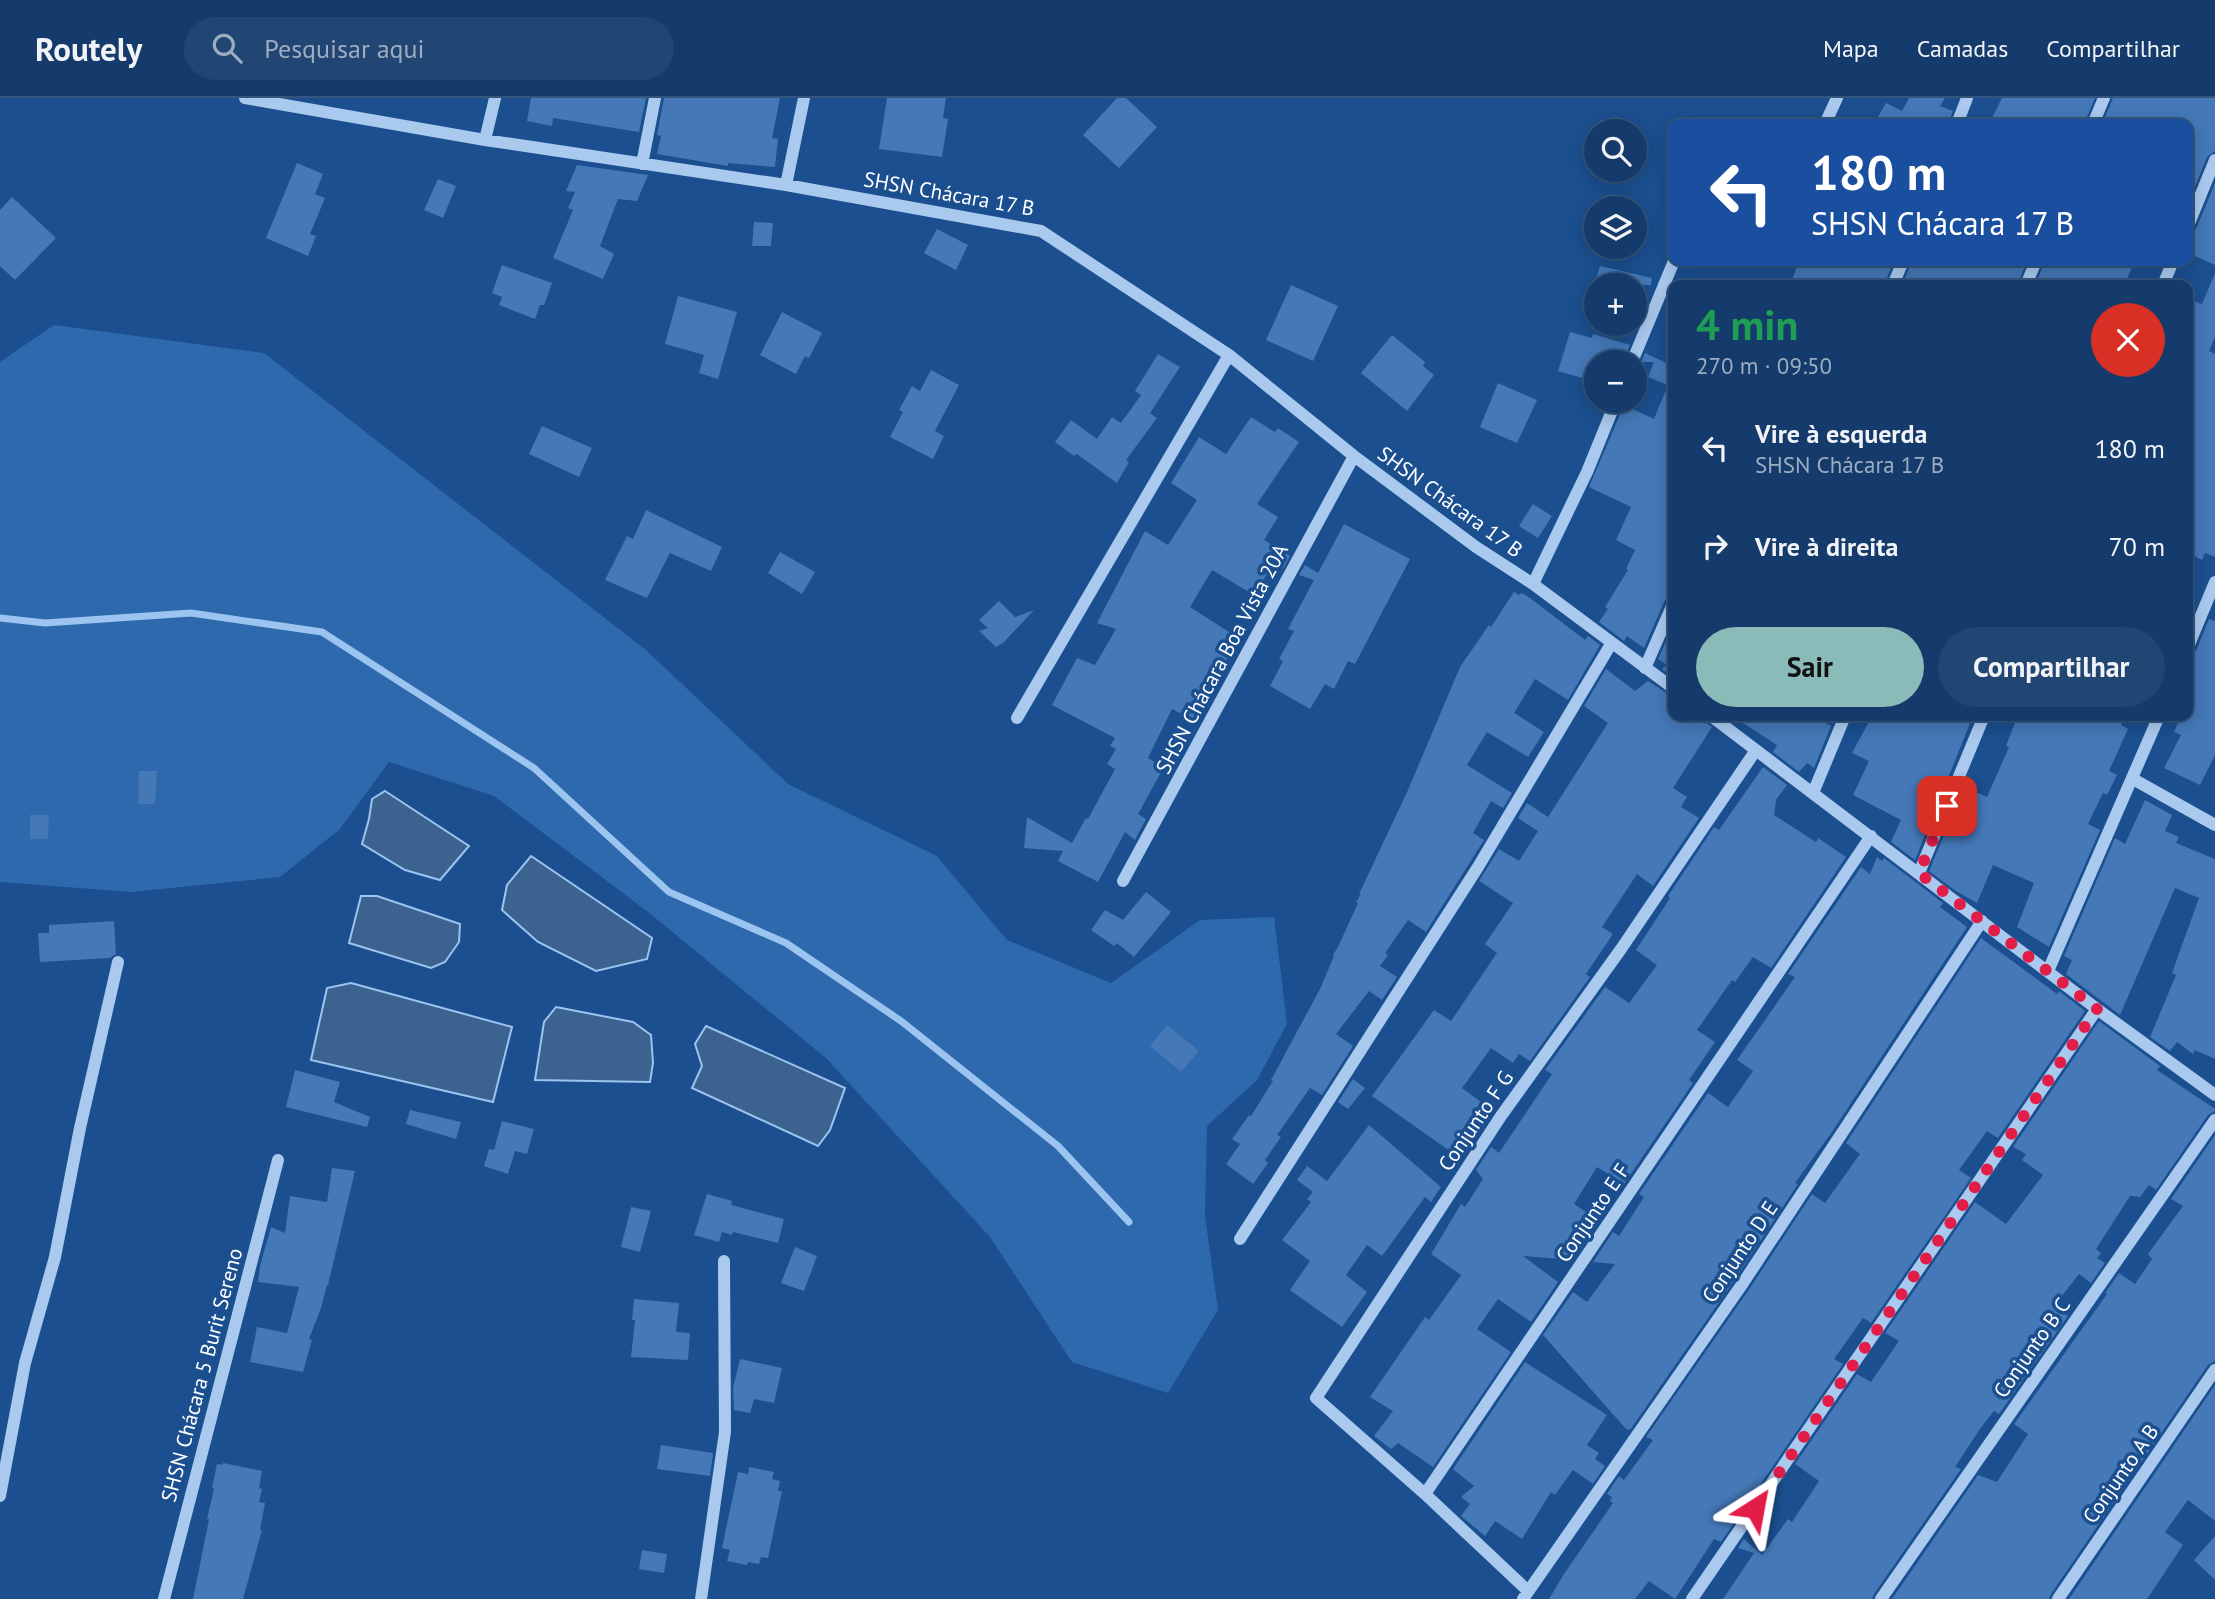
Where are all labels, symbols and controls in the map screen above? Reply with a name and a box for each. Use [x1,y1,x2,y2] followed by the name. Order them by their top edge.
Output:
[184,17,674,80] search box
[35,27,142,70] text: Routely
[208,29,246,67] icon: search
[264,32,425,65] text: Pesquisar aqui
[1823,33,1879,64] text: Mapa
[1917,33,2008,64] text: Camadas
[2046,33,2180,64] text: Compartilhar
[1584,119,1647,413] map controls
[1584,119,1647,182] button: search
[1811,140,1946,204] text: 180 m
[1696,147,1787,238] icon: left
[862,165,1036,222] street label: SHSN Chácara 17 B
[1584,196,1647,259] button: layers
[1811,202,2074,244] text: SHSN Chácara 17 B
[1584,273,1647,336] button: +
[1696,297,1798,352] text: 4 min
[2091,303,2165,377] button: close
[1584,350,1647,413] button: −
[1696,351,1832,380] text: 270 m · 09:50
[1755,417,1927,450] text: Vire à esquerda
[1696,429,1734,467] icon: left
[2094,432,2165,465] text: 180 m
[1372,440,1528,563] street label: SHSN Chácara 17 B
[1755,450,1944,479] text: SHSN Chácara 17 B
[1696,527,1734,565] icon: right
[1755,530,1898,563] text: Vire à direita
[2109,530,2165,563] text: 70 m
[1149,538,1294,778] street label: SHSN Chácara Boa Vista 20A
[1696,627,1924,707] button: Sair
[1938,627,2165,707] button: Compartilhar
[1917,776,1977,836] pin
[1928,787,1966,825] icon: arrive
[1432,1065,1519,1176] street label: Conjunto F G
[1550,1158,1636,1267] street label: Conjunto E F
[1696,1196,1783,1308] street label: Conjunto D E
[155,1245,248,1505] street label: SHSN Chácara 5 Burit Sereno
[1987,1292,2076,1403] street label: Conjunto B C
[2077,1419,2165,1528] street label: Conjunto A B
[1718,1471,1792,1545] position arrow

